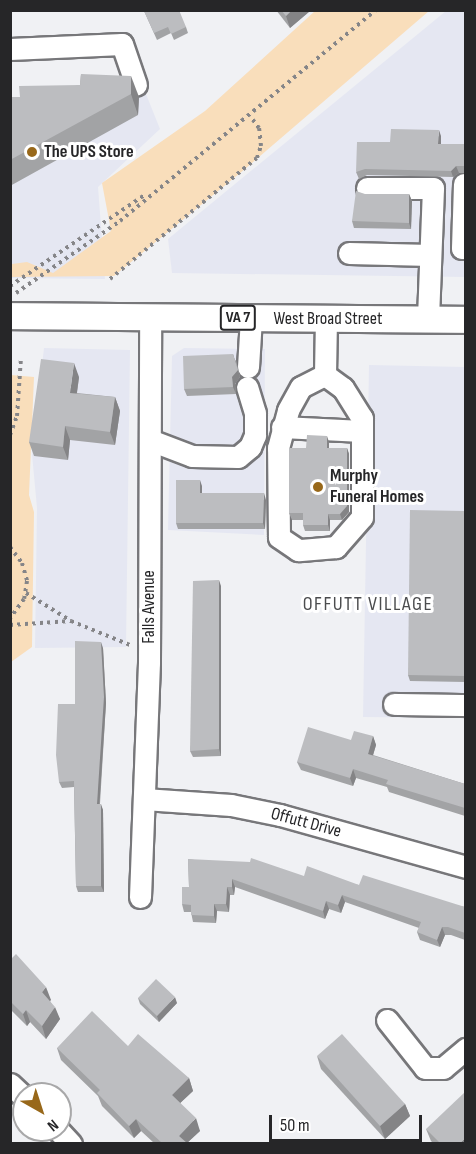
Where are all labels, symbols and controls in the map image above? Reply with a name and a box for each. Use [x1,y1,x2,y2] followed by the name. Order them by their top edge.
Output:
[44,141,134,163] place label: The UPS Store
[25,145,39,159] marker: The UPS Store
[218,305,258,331] road number: VA 7
[273,308,383,330] street label: West Broad Street
[330,466,424,508] place label: Murphy Funeral Homes
[311,480,325,494] marker: Murphy Funeral Homes
[138,570,160,644] street label: Falls Avenue
[303,592,433,616] district label: OFFUTT VILLAGE
[268,803,344,843] street label: Offutt Drive
[12,1082,72,1142] north arrow
[272,1103,425,1141] scale bar
[43,1115,62,1135] text: N
[280,1115,310,1136] text: 50 m

